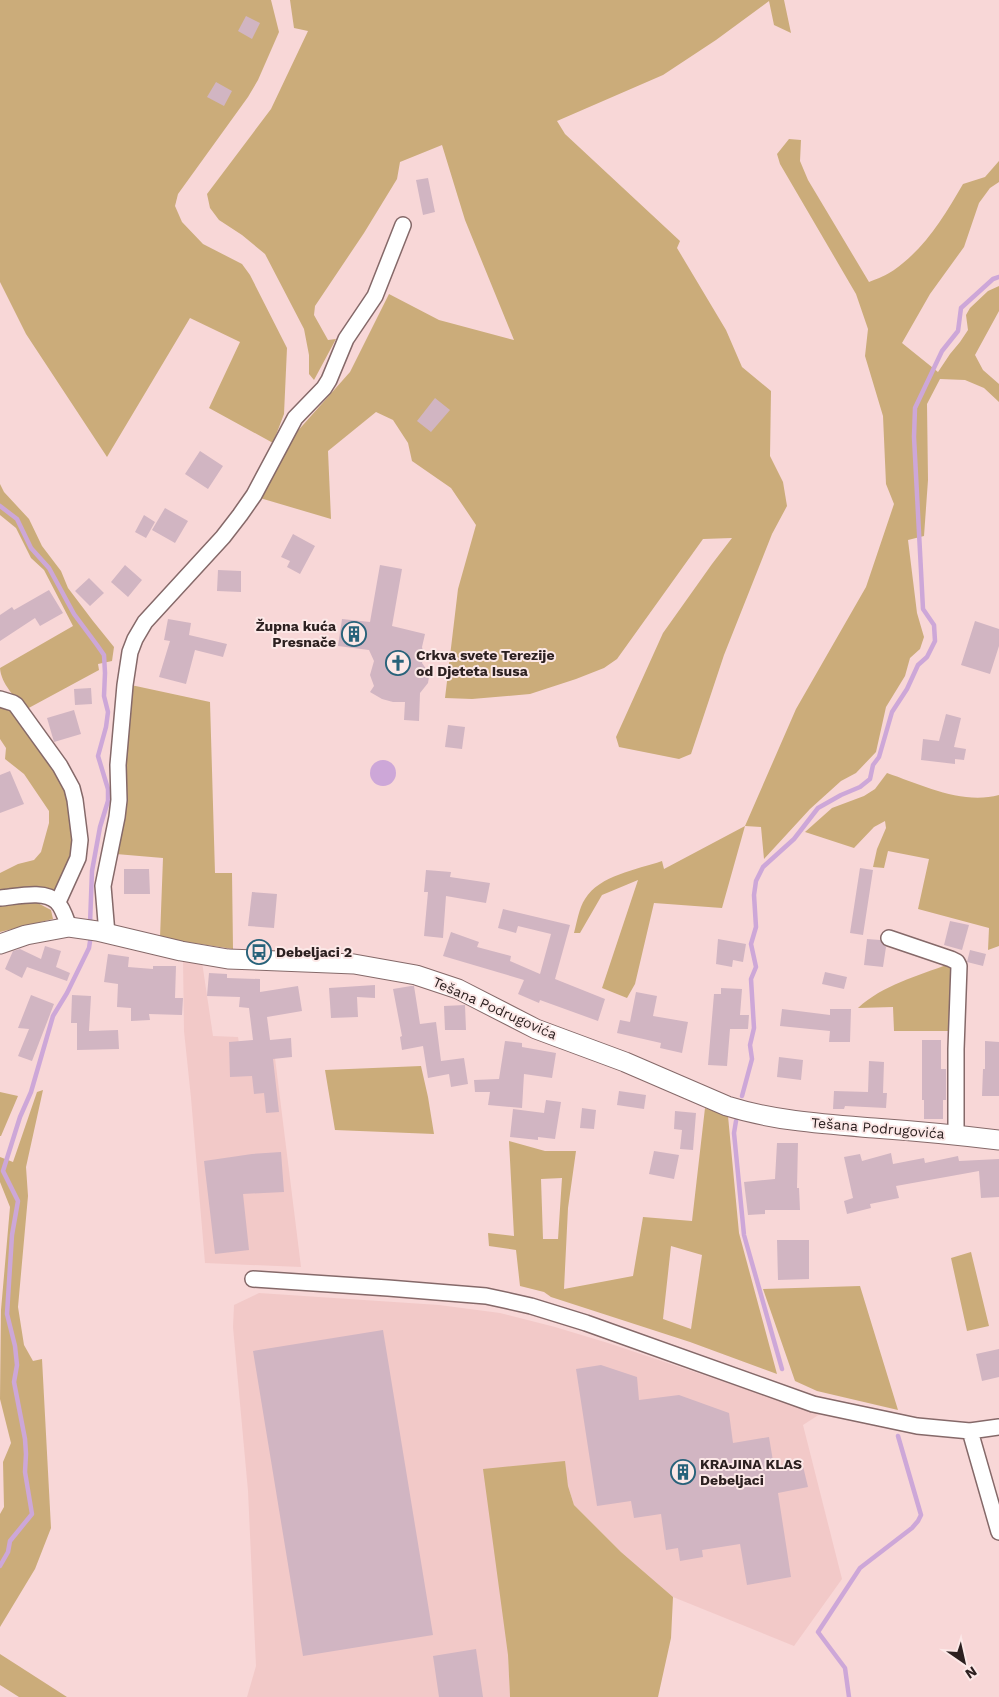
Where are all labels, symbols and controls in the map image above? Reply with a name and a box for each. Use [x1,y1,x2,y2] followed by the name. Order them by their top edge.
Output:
[256,618,337,650] place label: Župna kuća Presnače
[341,621,367,647] building icon: Župna kuća Presnače
[416,647,555,679] place label: Crkva svete Terezije od Djeteta Isusa
[385,650,411,676] church icon: Crkva svete Terezije od Djeteta Isusa
[246,939,272,965] bus stop icon: Debeljaci 2
[276,944,352,960] place label: Debeljaci 2
[431,973,559,1043] street label: Tešana Podrugovića
[811,1114,945,1142] street label: Tešana Podrugovića
[700,1456,802,1488] place label: KRAJINA KLAS Debeljaci
[670,1459,696,1485] building icon: KRAJINA KLAS Debeljaci
[939,1637,989,1687] north arrow
[962,1663,980,1682] text: N

